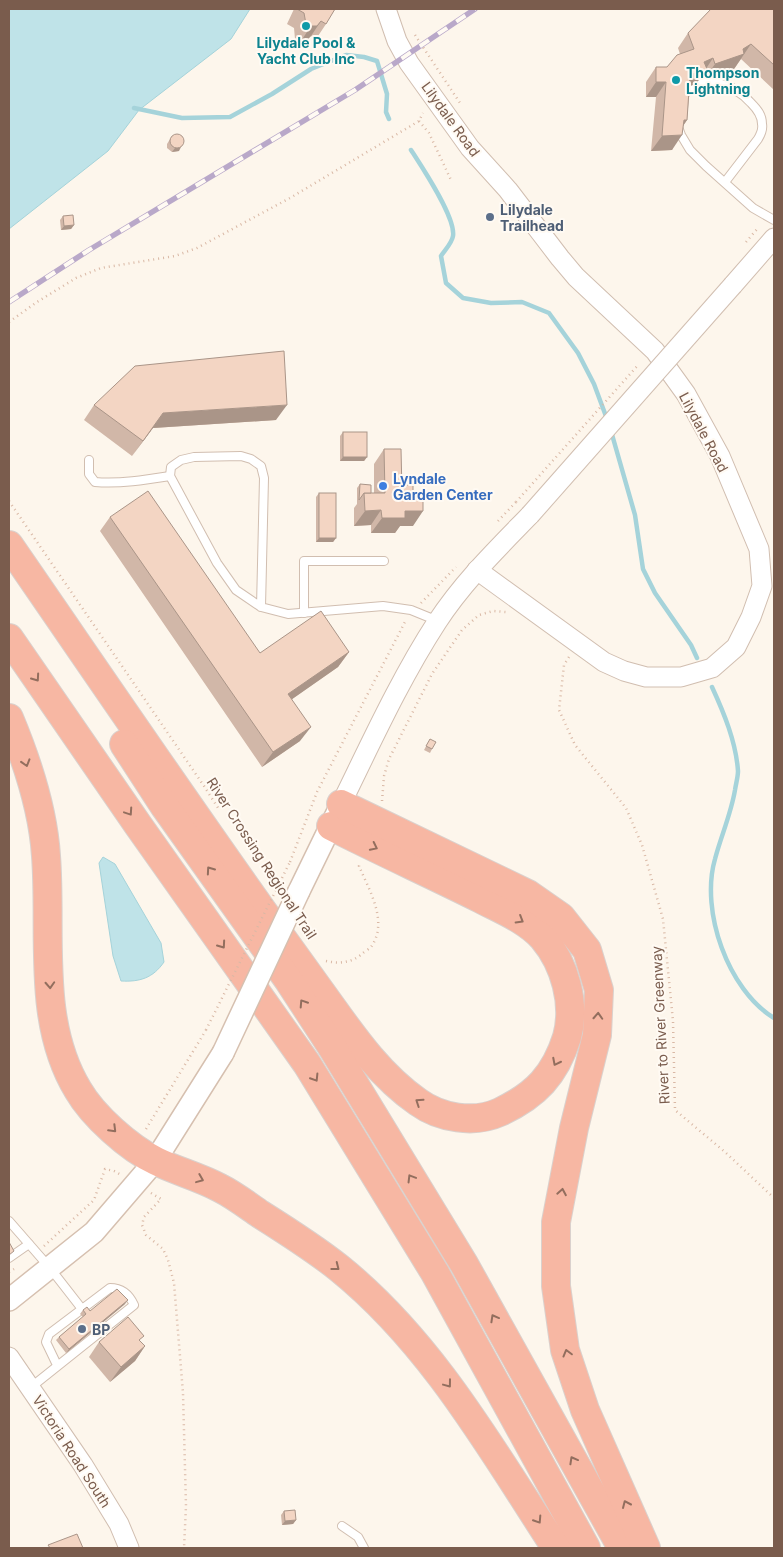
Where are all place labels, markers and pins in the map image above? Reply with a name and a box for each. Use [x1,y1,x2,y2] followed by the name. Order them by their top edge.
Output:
[300,20,312,32] marker: Lilydale Pool & Yacht Club Inc
[257,34,356,67] place label: Lilydale Pool & Yacht Club Inc
[686,64,759,97] place label: Thompson Lightning
[670,74,682,86] marker: Thompson Lightning
[500,201,564,234] place label: Lilydale Trailhead
[484,211,496,223] marker: Lilydale Trailhead
[393,470,493,503] place label: Lyndale Garden Center
[377,480,389,492] marker: Lyndale Garden Center
[92,1321,110,1338] place label: BP
[76,1323,88,1335] marker: BP

